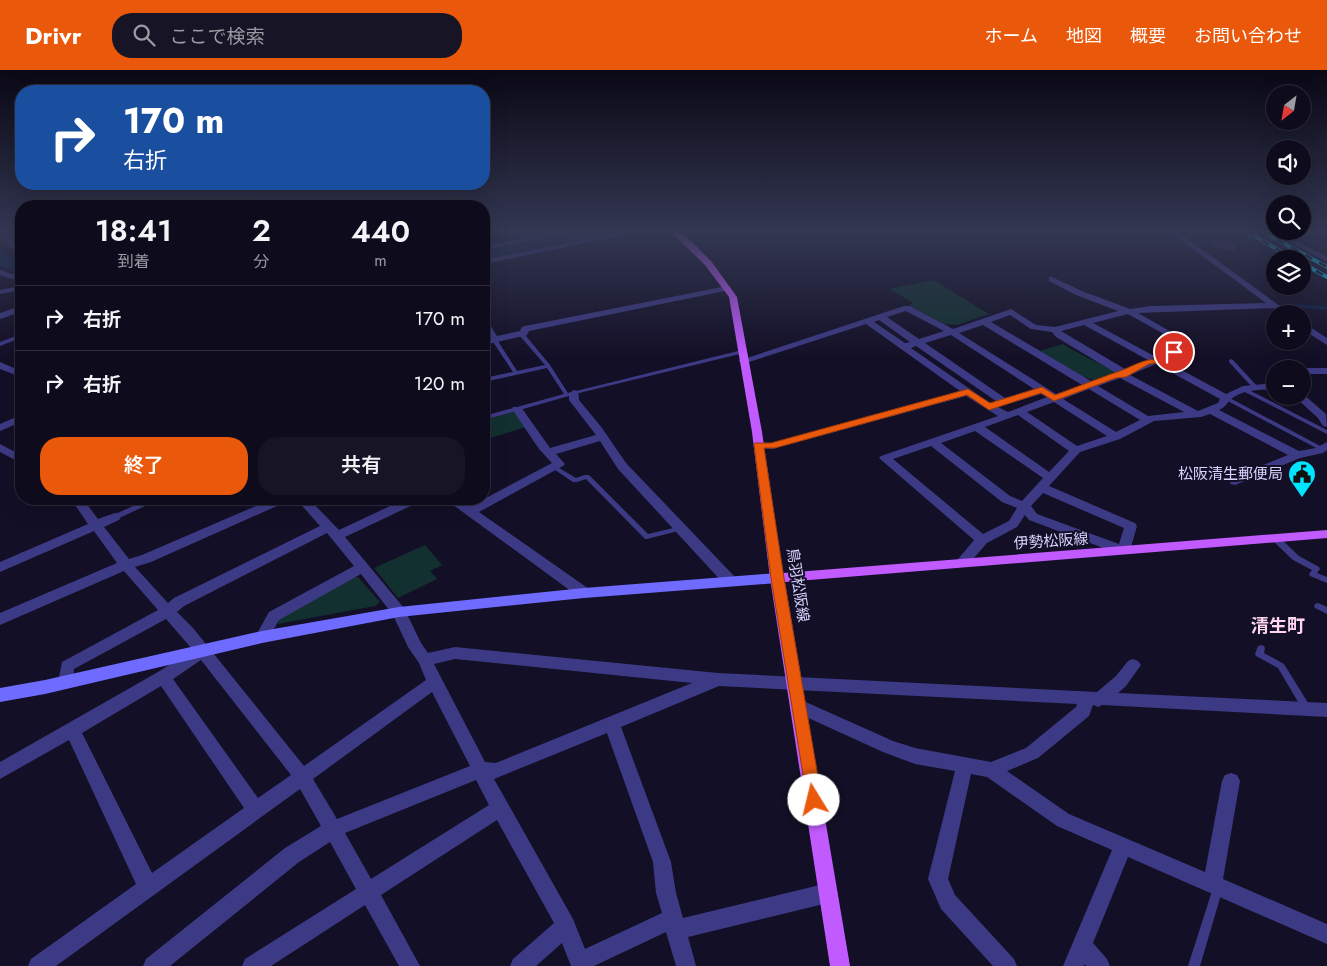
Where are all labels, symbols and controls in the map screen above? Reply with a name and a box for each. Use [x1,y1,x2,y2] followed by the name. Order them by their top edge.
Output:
[112,13,462,58] search box
[25,18,82,53] text: Drivr
[130,21,158,49] icon: search
[170,23,265,50] text: ここで検索
[985,23,1038,49] text: ホーム
[1066,23,1102,49] text: 地図
[1130,23,1166,49] text: 概要
[1194,23,1302,49] text: お問い合わせ
[1266,85,1311,130] north arrow
[1266,85,1311,405] map controls
[123,96,224,146] text: 170 m
[40,105,105,170] icon: right
[1266,140,1311,185] button: sound
[123,144,167,176] text: 右折
[1266,195,1311,240] button: search
[95,209,172,252] text: 18:41
[252,209,271,252] text: 2
[351,210,410,253] text: 440
[374,249,387,272] text: m
[117,250,149,273] text: 到着
[253,250,269,273] text: 分
[1266,250,1311,295] button: layers
[40,304,68,332] icon: right
[415,305,465,332] text: 170 m
[1266,305,1311,350] button: +
[83,306,121,333] text: 右折
[1153,331,1195,373] pin
[1160,338,1188,366] icon: arrive
[1266,360,1311,405] button: −
[40,369,68,397] icon: right
[414,370,465,397] text: 120 m
[83,371,121,398] text: 右折
[40,437,248,495] button: 終了
[258,437,465,495] button: 共有
[1287,459,1317,498] public building icon: 松阪清生郵便局
[1178,463,1283,485] place label: 松阪清生郵便局
[1013,527,1089,555] street label: 伊勢松阪線
[781,546,815,624] street label: 鳥羽松阪線
[1251,613,1305,639] district label: 清生町
[787,773,839,825] position arrow

